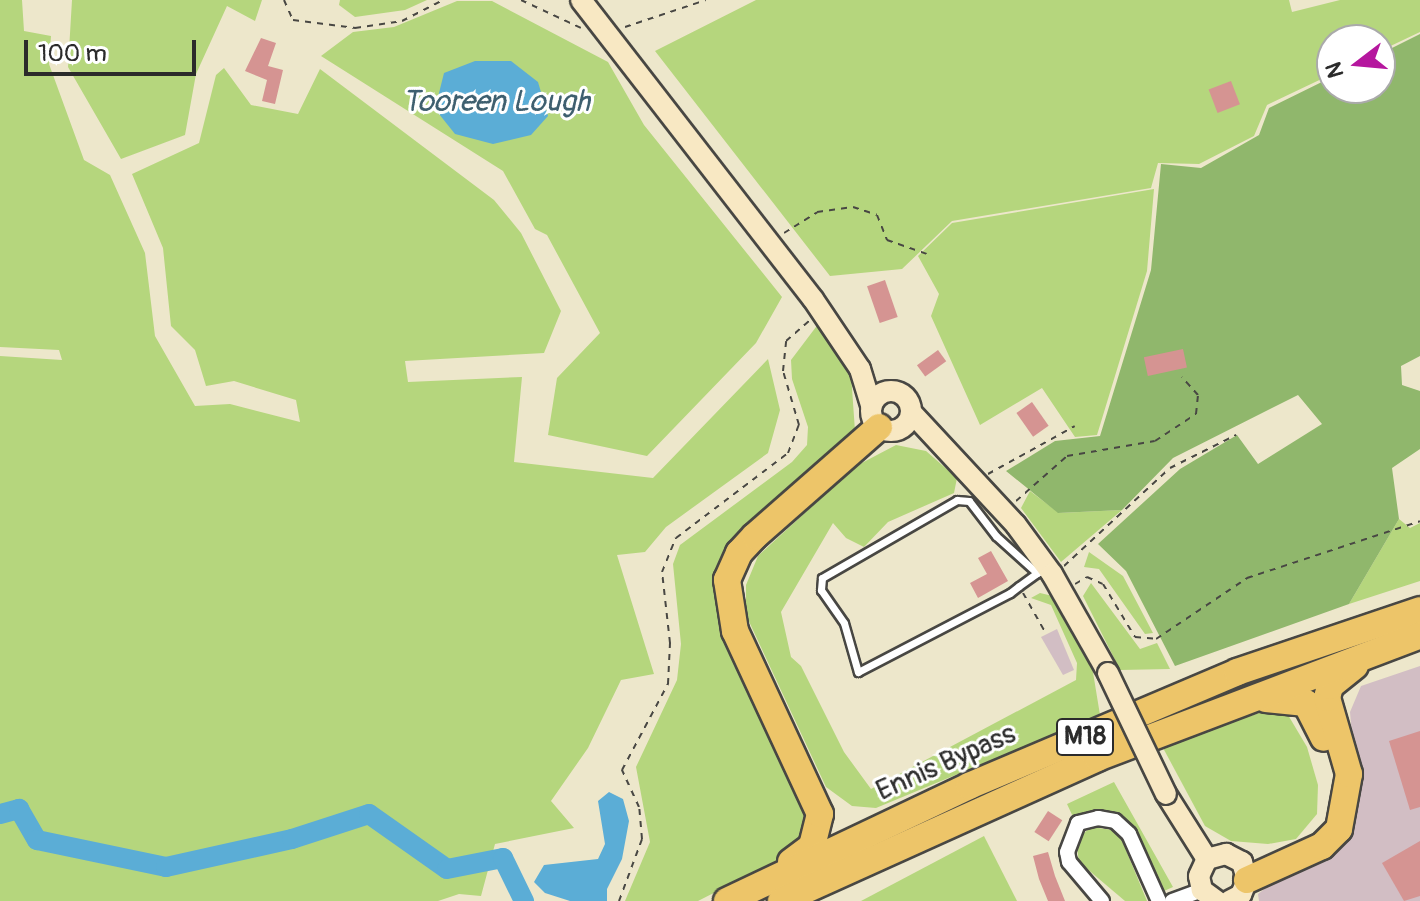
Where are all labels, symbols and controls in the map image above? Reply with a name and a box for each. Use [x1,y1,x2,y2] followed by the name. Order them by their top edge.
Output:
[28,24,200,74] scale bar
[1316,24,1396,104] north arrow
[38,39,107,68] text: 100 m
[1319,59,1350,81] text: N
[402,84,590,120] water label: Tooreen Lough
[1055,715,1115,759] road number: M18
[871,717,1021,809] street label: Ennis Bypass

